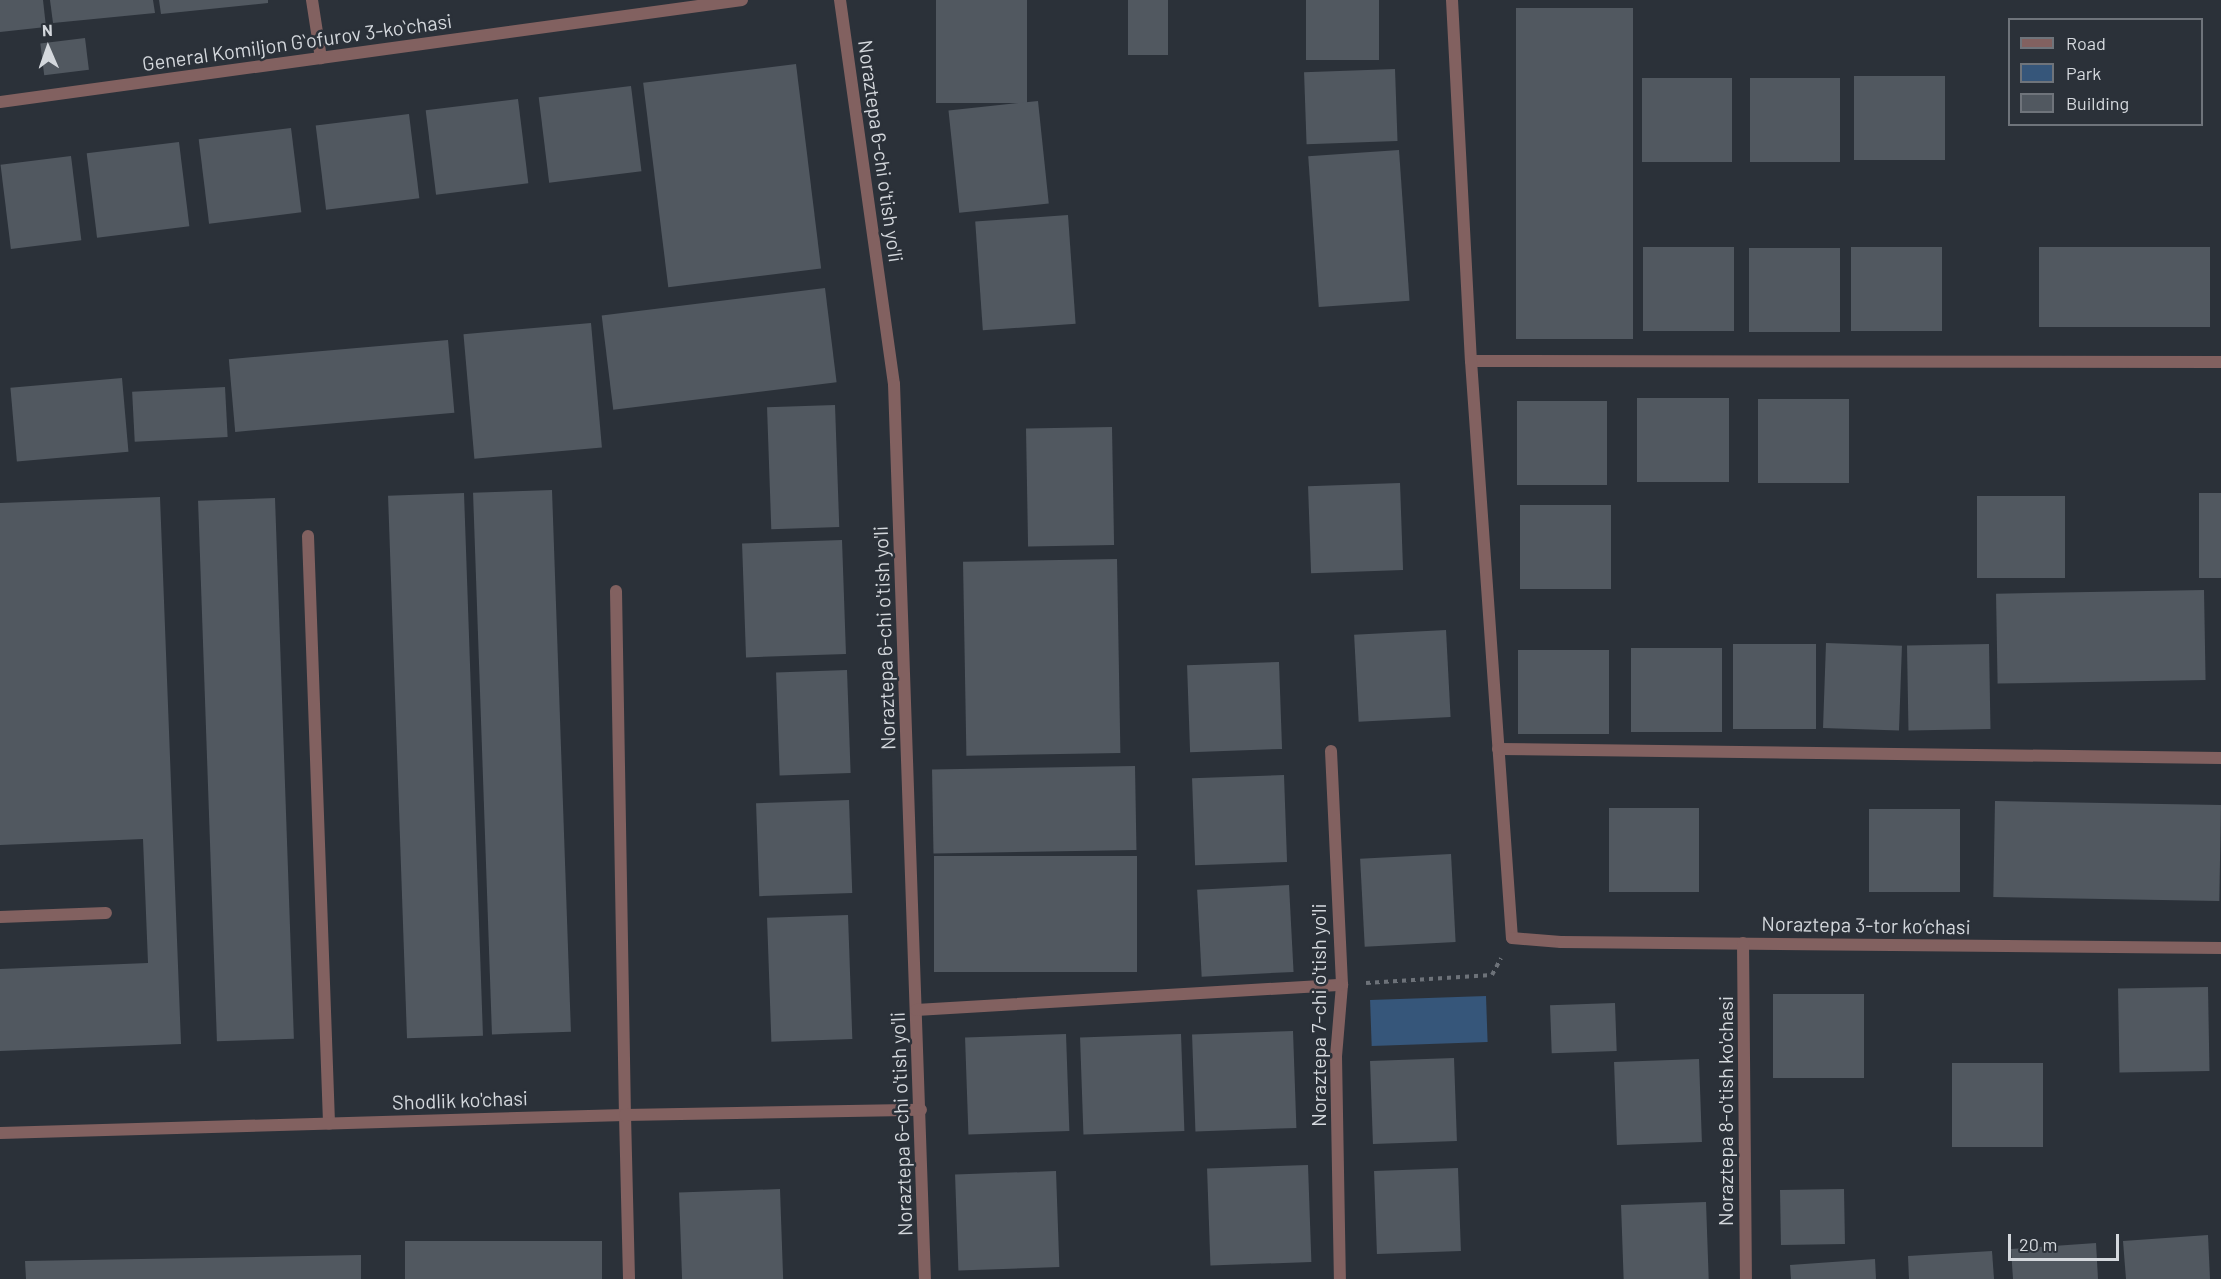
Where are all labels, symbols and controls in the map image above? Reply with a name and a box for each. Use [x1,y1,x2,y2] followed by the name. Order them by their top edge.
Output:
[141,8,453,76] street label: General Komiljon Gʻofurov 3-koʻchasi
[18,18,78,78] north arrow
[2008,18,2203,126] legend
[42,20,53,39] text: N
[2066,32,2106,54] text: Road
[854,38,908,264] street label: Noraztepa 6-chi o'tish yo'li
[2066,62,2101,84] text: Park
[2066,92,2129,114] text: Building
[868,526,900,750] street label: Noraztepa 6-chi o'tish yo'li
[1306,903,1330,1127] street label: Noraztepa 7-chi o'tish yo'li
[1761,911,1971,939] street label: Noraztepa 3-tor ko‘chasi
[1713,996,1737,1226] street label: Noraztepa 8-o'tish ko'chasi
[885,1012,917,1236] street label: Noraztepa 6-chi o'tish yo'li
[392,1086,528,1114] street label: Shodlik ko'chasi
[2011,1222,2122,1260] scale bar
[2019,1233,2057,1255] text: 20 m

